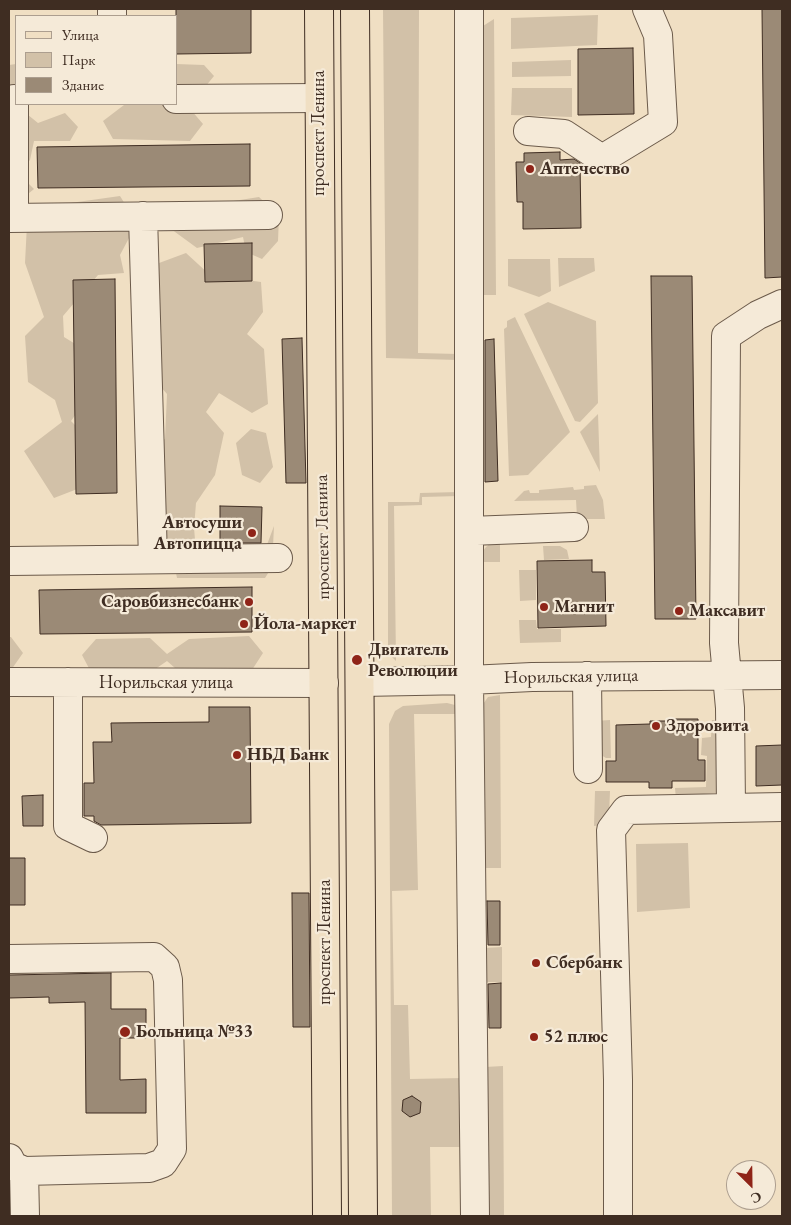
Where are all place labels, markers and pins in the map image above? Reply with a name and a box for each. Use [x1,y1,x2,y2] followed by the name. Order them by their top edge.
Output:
[540,158,630,180] place label: Аптечество
[524,163,536,175] marker: Аптечество
[154,512,242,554] place label: Автосуши Автопицца
[246,527,258,539] marker: Автосуши Автопицца
[101,591,239,613] place label: Саровбизнесбанк
[243,596,255,608] marker: Саровбизнесбанк
[554,596,614,618] place label: Магнит
[689,600,765,622] place label: Максавит
[538,601,550,613] marker: Магнит
[673,605,685,617] marker: Максавит
[254,613,356,635] place label: Йола-маркет
[238,618,250,630] marker: Йола-маркет
[368,639,458,682] place label: Двигатель Революции
[350,653,364,667] marker: Двигатель Революции
[666,715,749,737] place label: Здоровита
[650,720,662,732] marker: Здоровита
[247,744,329,766] place label: НБД Банк
[231,749,243,761] marker: НБД Банк
[546,952,622,974] place label: Сбербанк
[530,957,542,969] marker: Сбербанк
[136,1021,253,1043] place label: Больница №33
[118,1025,132,1039] marker: Больница №33
[544,1026,608,1048] place label: 52 плюс
[528,1031,540,1043] marker: 52 плюс

